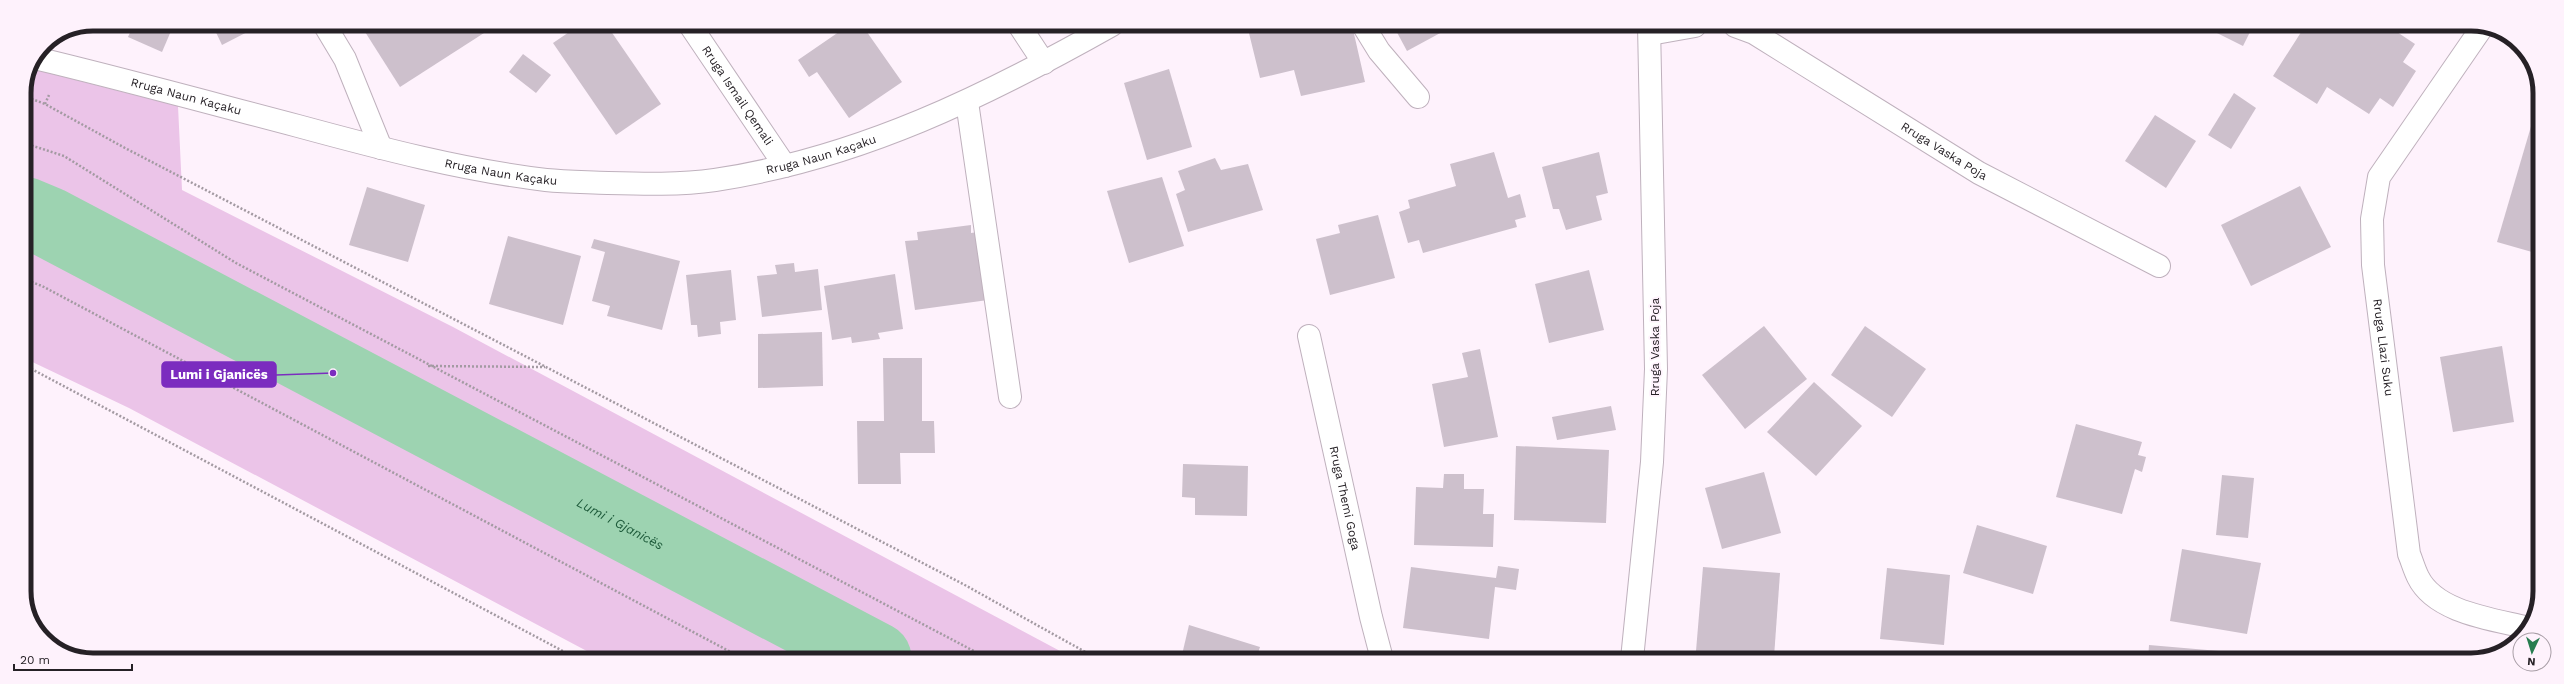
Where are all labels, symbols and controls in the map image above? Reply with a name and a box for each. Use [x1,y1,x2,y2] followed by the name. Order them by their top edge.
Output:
[699,43,776,148] street label: Rruga Ismail Qemali
[129,75,243,118] street label: Rruga Naun Kaçaku
[1898,119,1990,183] street label: Rruga Vaska Poja
[765,132,878,177] street label: Rruga Naun Kaçaku
[443,156,558,188] street label: Rruga Naun Kaçaku
[1648,297,1662,396] street label: Rruga Vaska Poja
[2370,298,2396,397] street label: Rruga Llazi Suku
[162,362,276,387] callout: Lumi i Gjanicës
[170,367,268,382] text: Lumi i Gjanicës
[1326,445,1363,552] street label: Rruga Themi Goga
[575,495,667,553] water label: Lumi i Gjanicës
[2512,632,2552,672] north arrow
[14,646,132,672] scale bar
[20,653,50,667] text: 20 m
[2527,655,2536,668] text: N

